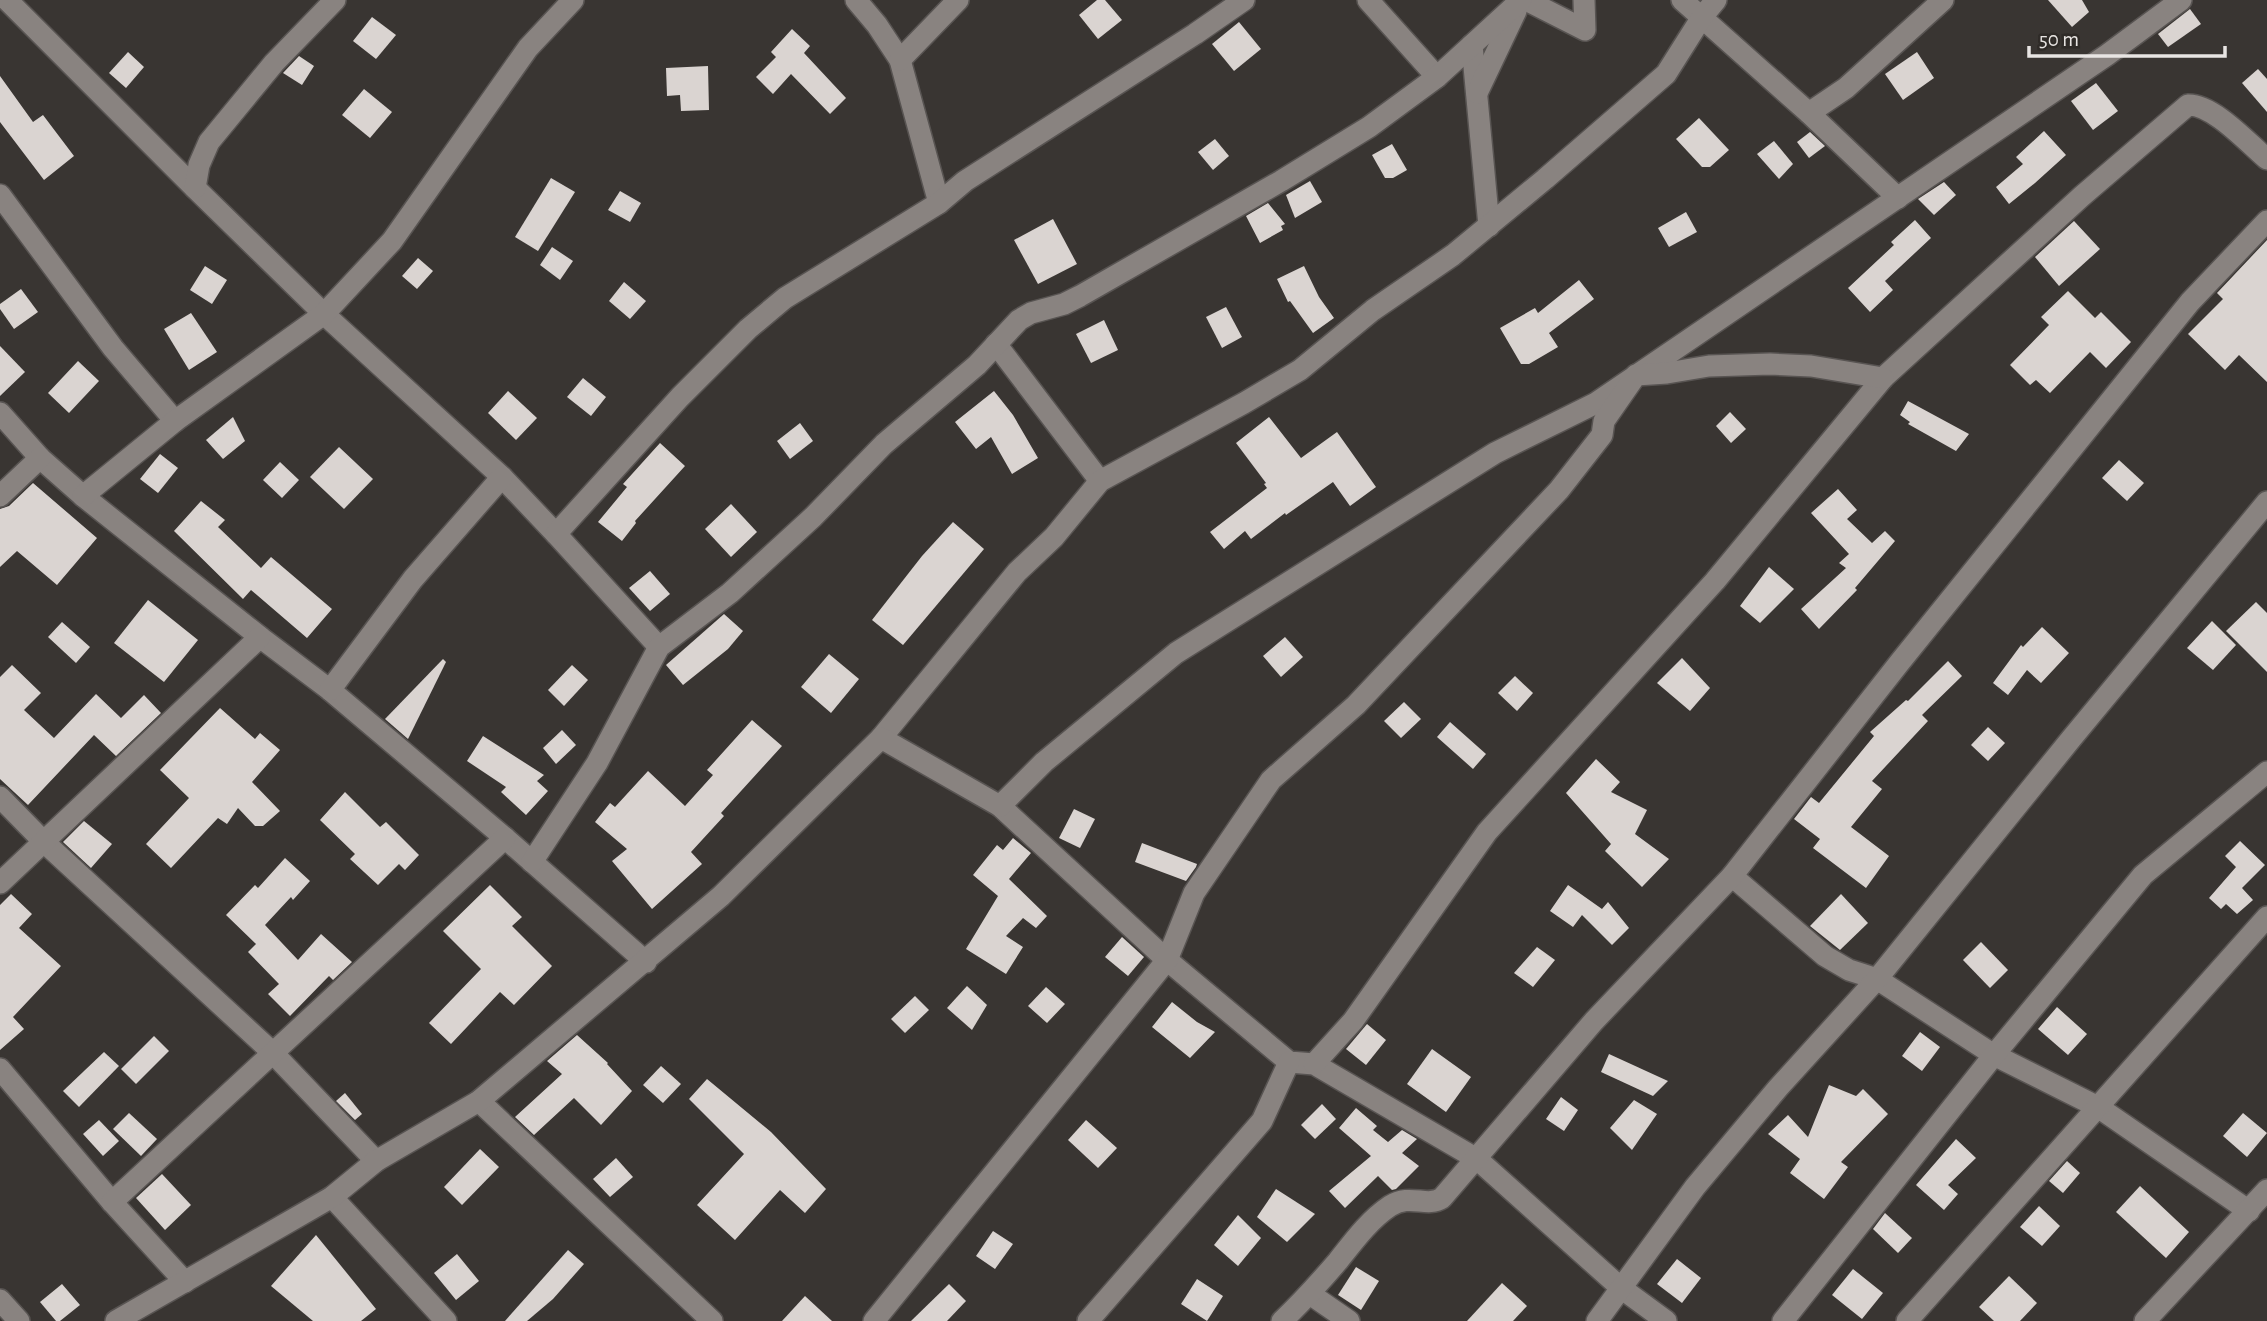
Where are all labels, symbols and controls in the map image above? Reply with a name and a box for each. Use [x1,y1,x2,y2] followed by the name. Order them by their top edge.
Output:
[2029,14,2225,58] scale bar
[2039,29,2079,50] text: 50 m

